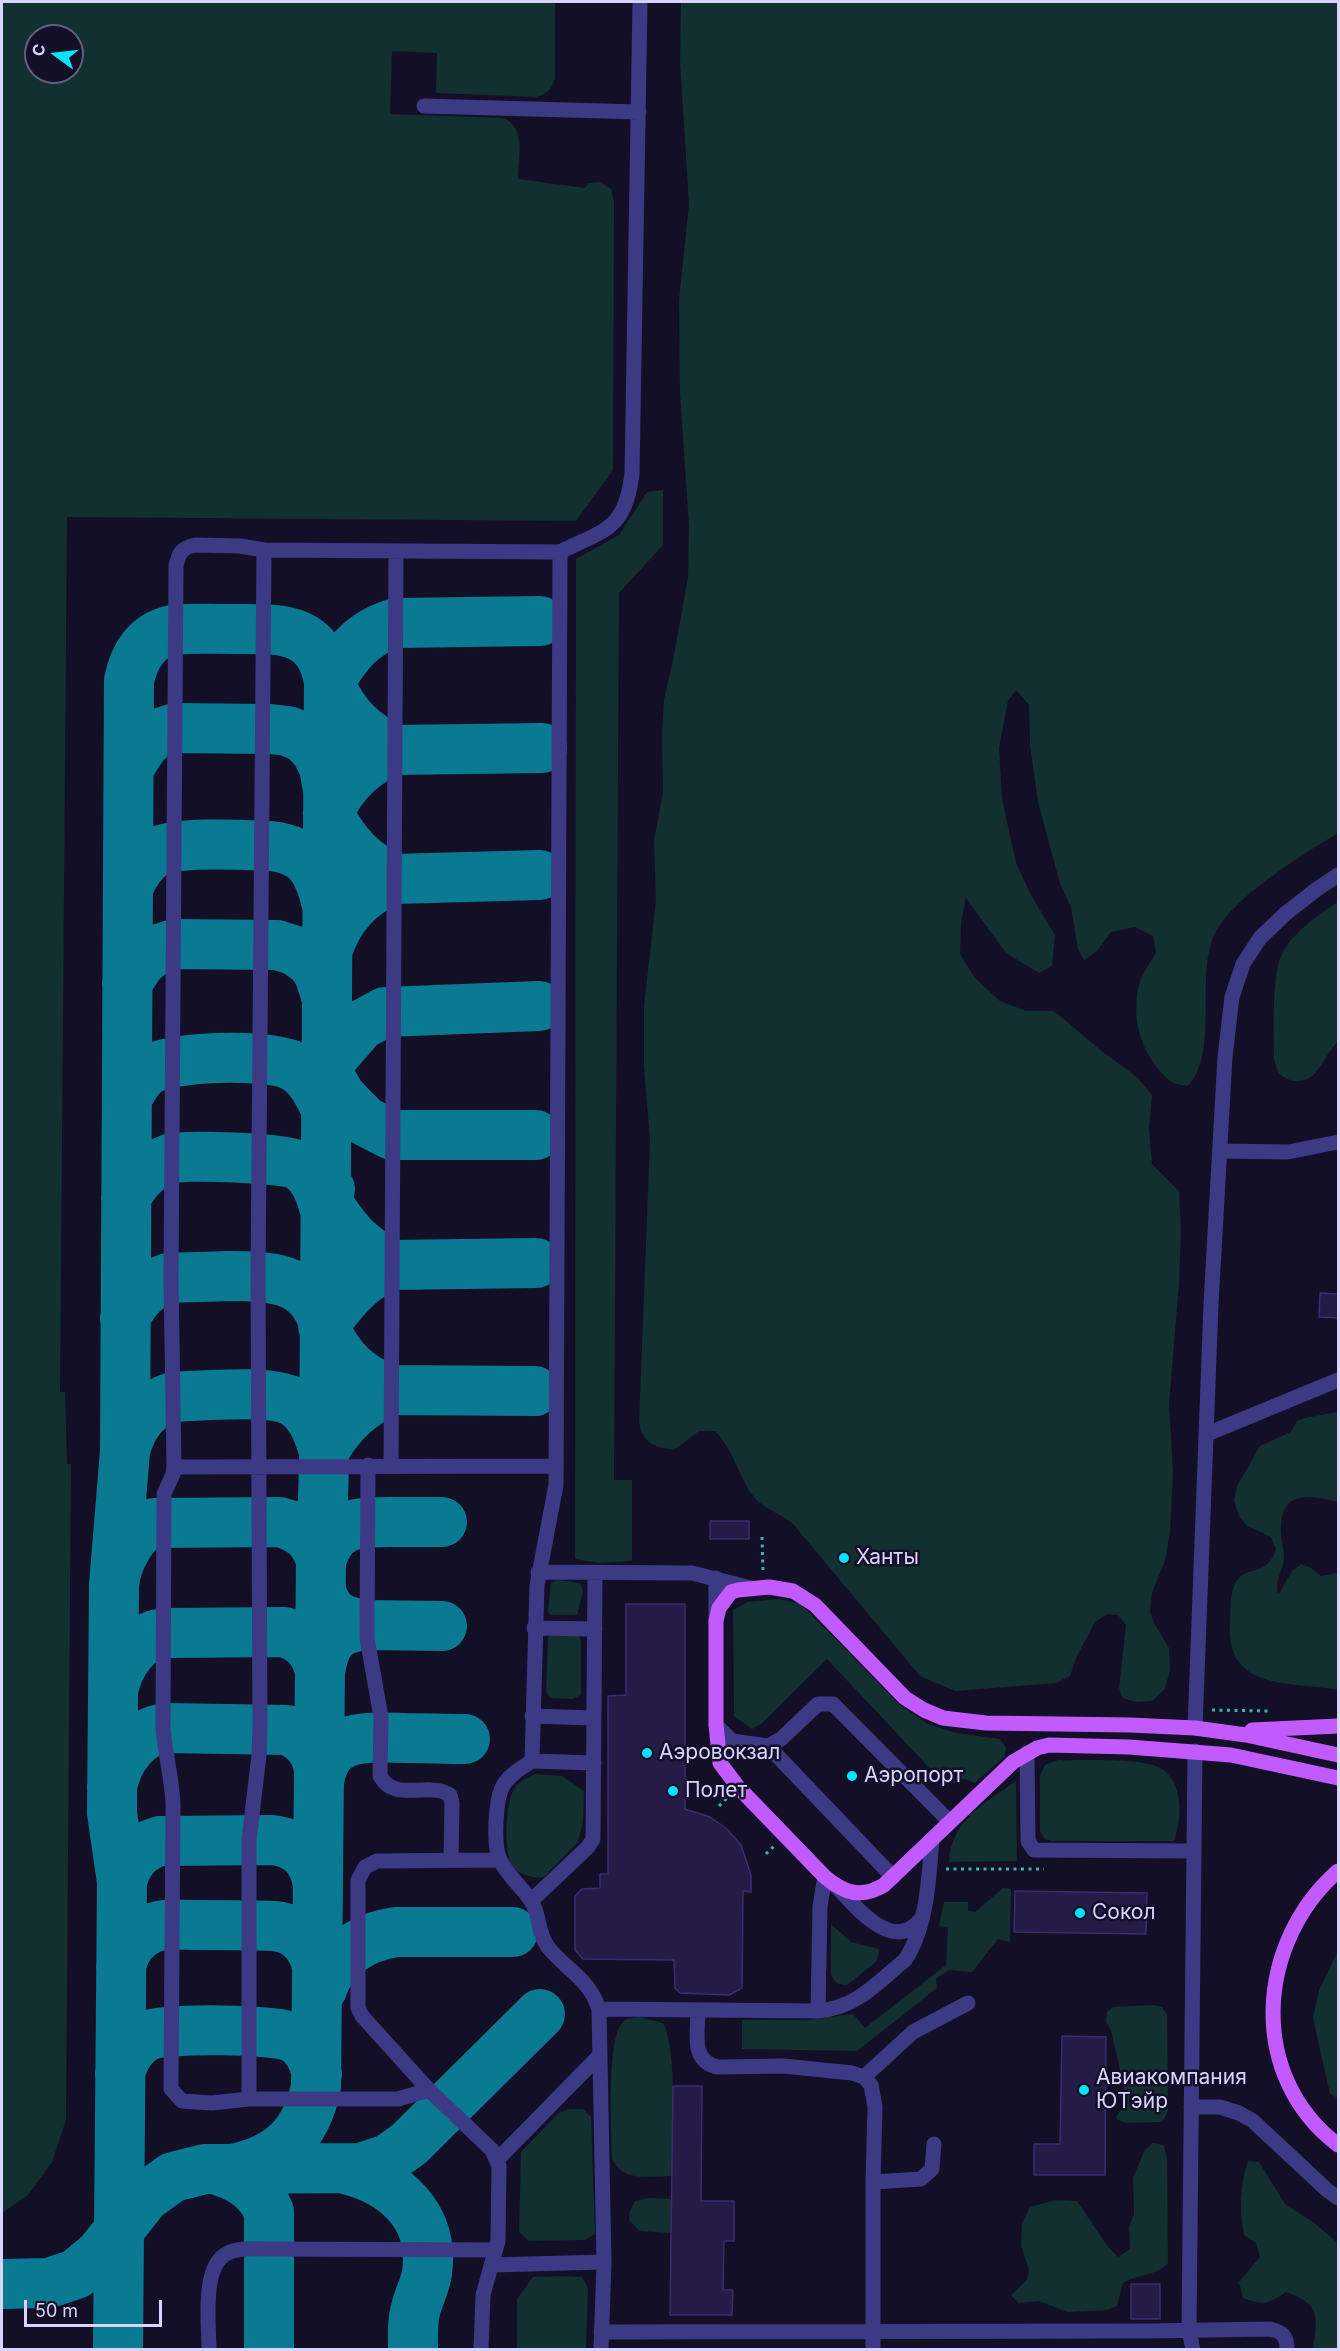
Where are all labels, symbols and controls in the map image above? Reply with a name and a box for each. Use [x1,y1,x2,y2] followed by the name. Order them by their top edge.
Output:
[24,24,84,84] north arrow
[27,42,50,58] text: С
[856,1545,919,1571] place label: Ханты
[837,1551,851,1565] marker: Ханты
[659,1740,780,1766] place label: Аэровокзал
[640,1746,654,1760] marker: Аэровокзал
[864,1763,963,1789] place label: Аэропорт
[845,1769,859,1783] marker: Аэропорт
[685,1778,747,1804] place label: Полет
[666,1784,680,1798] marker: Полет
[1092,1900,1156,1926] place label: Сокол
[1073,1906,1087,1920] marker: Сокол
[1096,2065,1247,2115] place label: Авиакомпания ЮТэйр
[1077,2083,1091,2097] marker: Авиакомпания ЮТэйр
[27,2288,165,2326] scale bar
[35,2300,78,2321] text: 50 m

